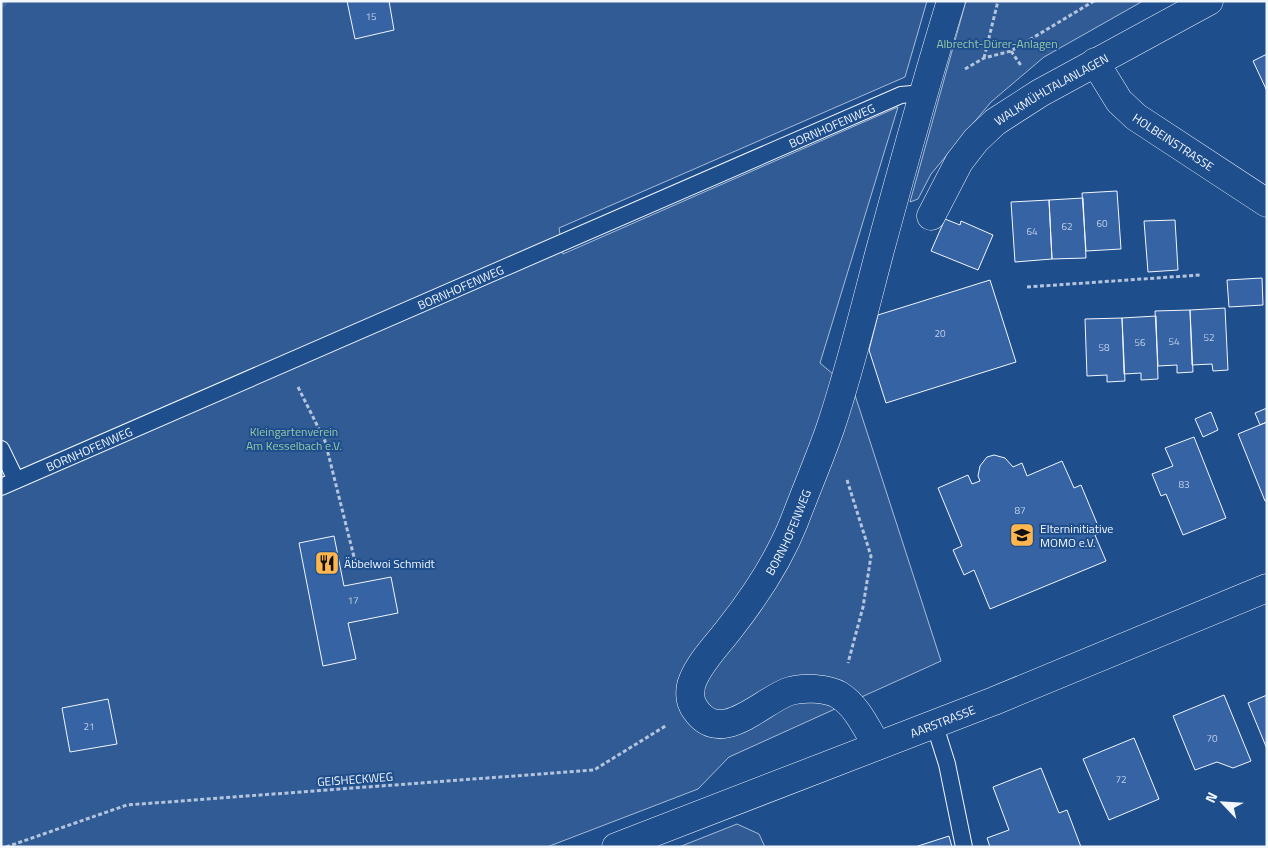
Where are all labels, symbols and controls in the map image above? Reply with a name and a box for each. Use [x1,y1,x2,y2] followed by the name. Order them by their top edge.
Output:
[365,9,377,24] house number: 15
[936,34,1058,53] park label: Albrecht-Dürer-Anlagen
[990,48,1112,130] street label: WALKMÜHLTALANLAGEN
[785,98,878,152] street label: BORNHOFENWEG
[1129,108,1218,175] street label: HOLBEINSTRASSE
[1096,216,1108,231] house number: 60
[1061,219,1073,234] house number: 62
[1026,224,1038,239] house number: 64
[414,260,507,314] street label: BORNHOFENWEG
[934,326,946,341] house number: 20
[1203,330,1215,345] house number: 52
[1168,334,1180,349] house number: 54
[1134,335,1146,350] house number: 56
[1098,340,1110,355] house number: 58
[43,421,135,476] street label: BORNHOFENWEG
[246,422,342,455] park label: Kleingartenverein Am Kesselbach e.V.
[1178,477,1190,492] house number: 83
[760,486,815,579] street label: BORNHOFENWEG
[1014,503,1026,518] house number: 87
[1040,519,1113,552] place label: Elterninitiative MOMO e.V.
[1009,522,1035,548] school or university icon: Elterninitiative MOMO e.V.
[314,550,340,576] restaurant icon: Äbbelwoi Schmidt
[344,554,435,573] place label: Äbbelwoi Schmidt
[347,593,359,608] house number: 17
[907,700,978,742] street label: AARSTRASSE
[83,719,95,734] house number: 21
[1206,731,1218,746] house number: 70
[316,767,394,791] street label: GEISHECKWEG
[1115,772,1127,787] house number: 72
[1198,778,1248,828] north arrow
[1199,788,1222,806] text: N

